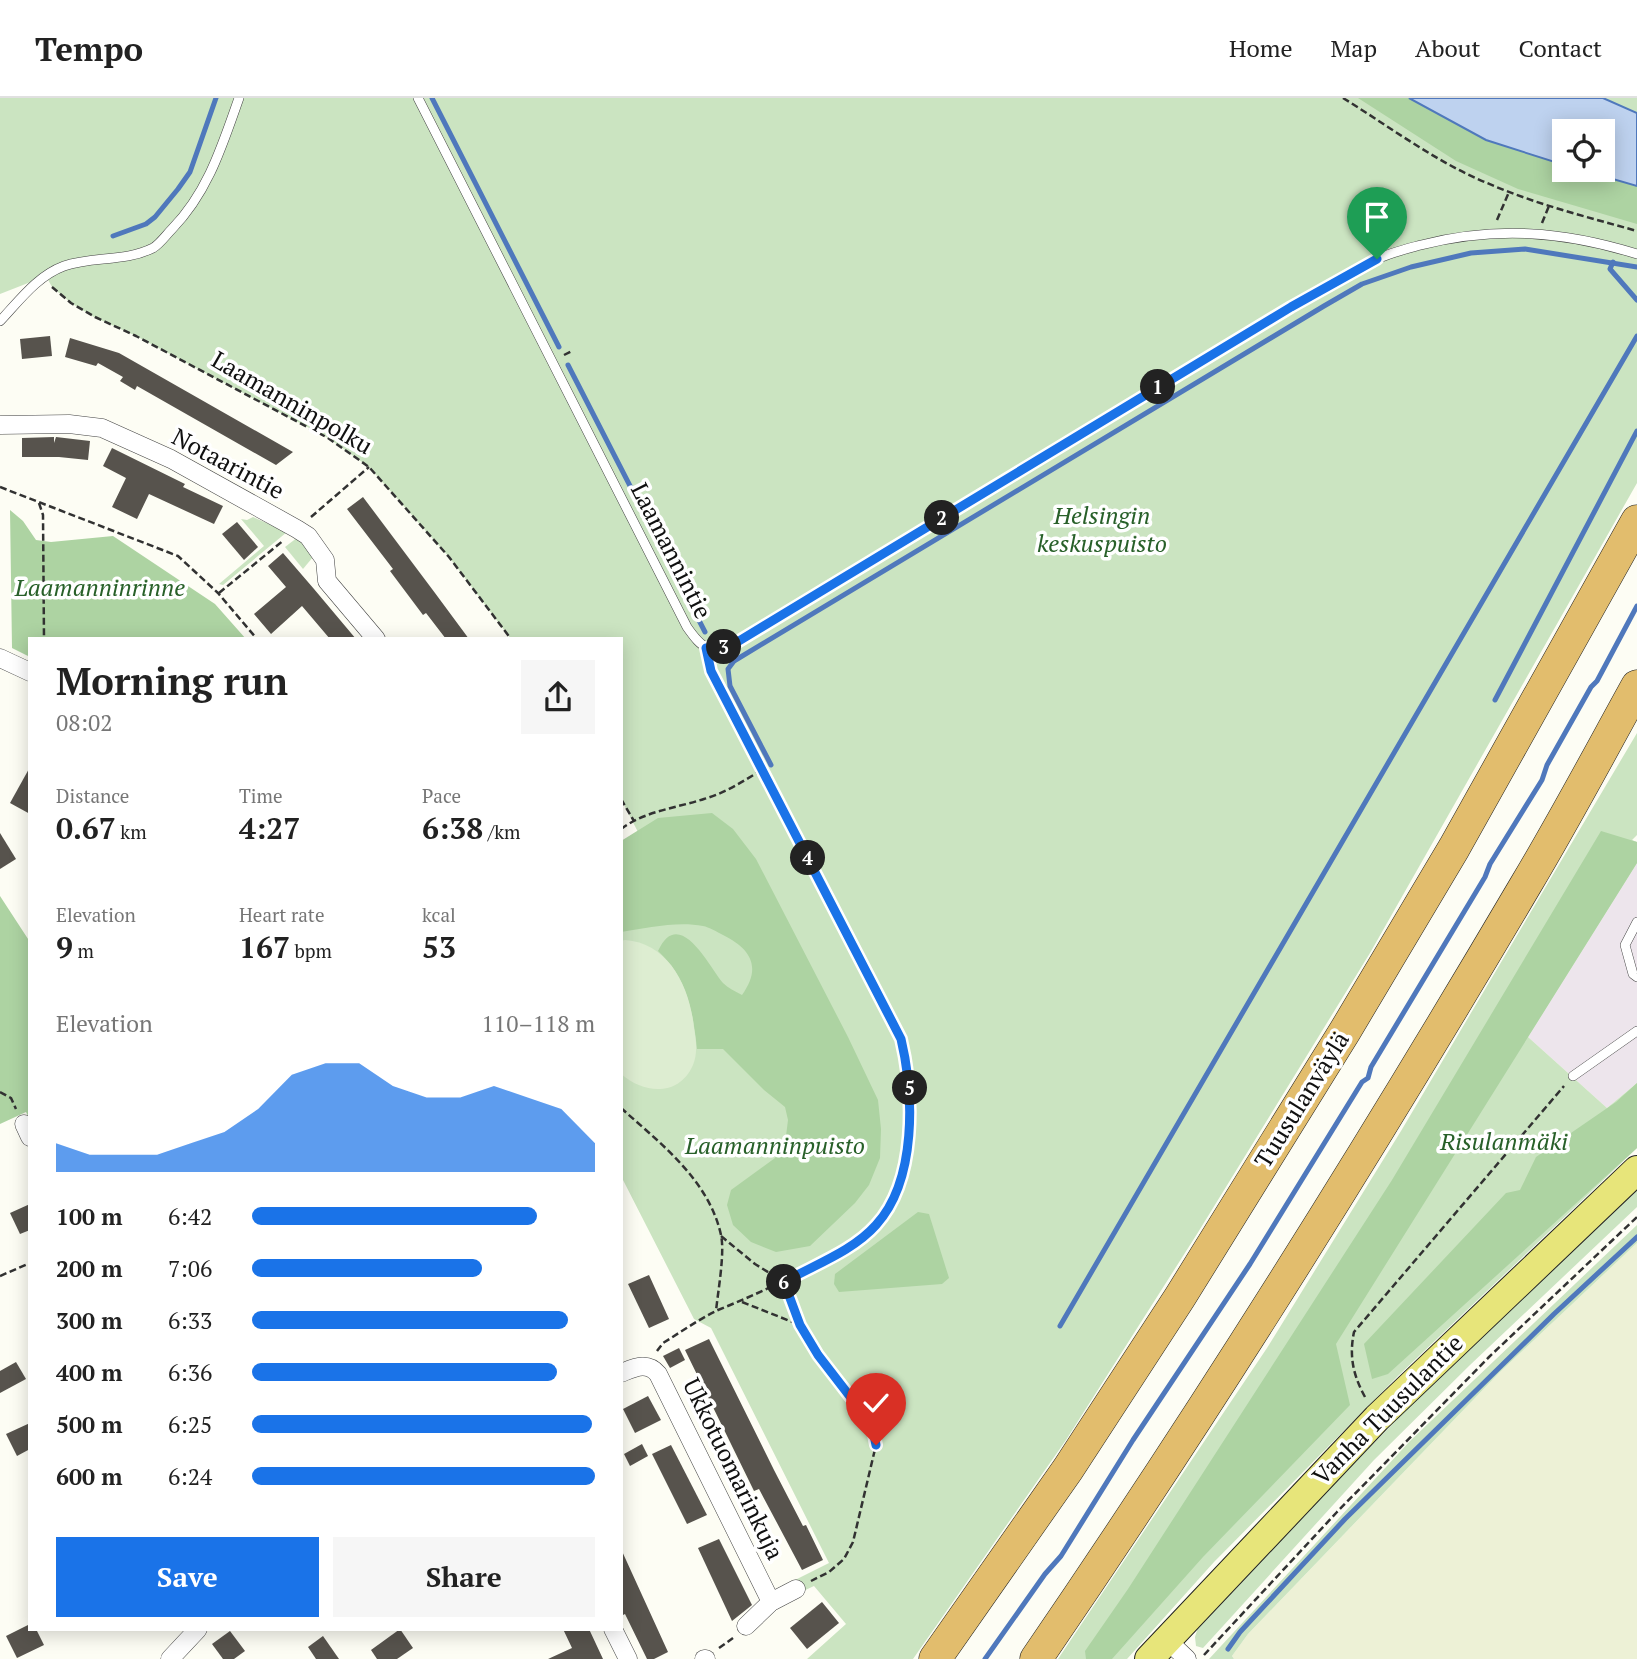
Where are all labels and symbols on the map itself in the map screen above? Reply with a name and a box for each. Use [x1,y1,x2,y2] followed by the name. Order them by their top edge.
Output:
[1347,187,1407,259] pin
[206,343,379,461] street label: Laamanninpolku
[1140,370,1176,404] pin: 1
[167,420,290,506] street label: Notaarintie
[624,477,720,624] street label: Laamannintie
[1037,499,1167,559] park label: Helsingin keskuspuisto
[925,500,960,536] pin: 2
[14,571,185,603] park label: Laamanninrinne
[706,630,742,664] pin: 3
[790,840,826,876] pin: 4
[1246,1025,1356,1174] street label: Tuusulanväylä
[892,1070,928,1105] pin: 5
[1439,1125,1568,1157] park label: Risulanmäki
[684,1129,865,1161] park label: Laamanninpuisto
[766,1264,802,1300] pin: 6
[1305,1327,1470,1492] street label: Vanha Tuusulantie
[676,1372,792,1565] street label: Ukkotuomarinkuja
[846,1373,906,1445] pin

